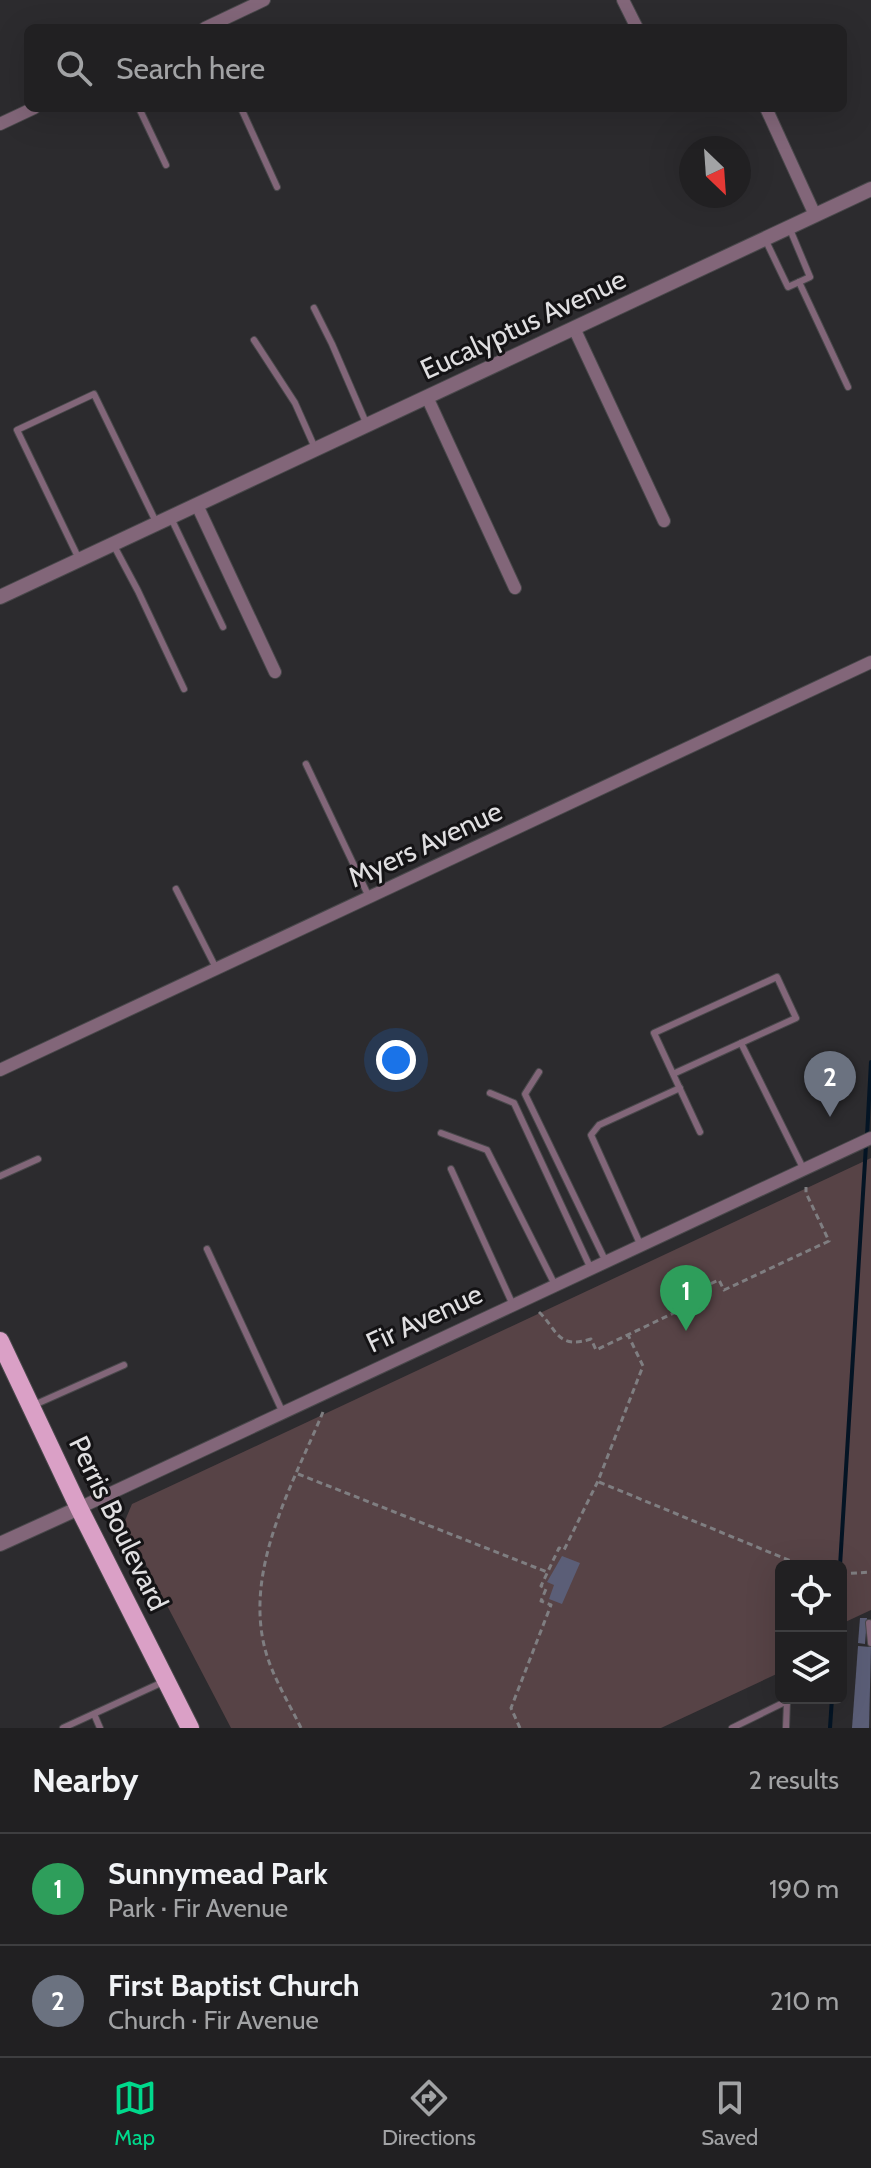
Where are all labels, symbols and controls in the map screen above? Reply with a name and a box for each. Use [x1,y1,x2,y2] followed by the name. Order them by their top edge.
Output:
[24,24,847,112] search box
[52,46,96,90] icon: search
[116,50,265,87] text: Search here
[679,136,751,208] north arrow
[415,262,631,386] street label: Eucalyptus Avenue
[343,794,507,894] street label: Myers Avenue
[376,1040,416,1080] your location
[804,1051,856,1117] pin: 2
[660,1265,712,1331] pin: 1
[360,1276,488,1360] street label: Fir Avenue
[62,1430,176,1616] street label: Perris Boulevard
[775,1560,847,1704] map controls
[775,1560,847,1632] button: locate
[775,1632,847,1704] button: layers
[32,1759,139,1801] text: Nearby
[748,1764,839,1796] text: 2 results
[108,1855,328,1892] text: Sunnymead Park
[53,1873,63,1905] text: 1
[769,1873,839,1905] text: 190 m
[108,1892,288,1924] text: Park · Fir Avenue
[108,1967,359,2004] text: First Baptist Church
[51,1985,65,2017] text: 2
[770,1985,839,2017] text: 210 m
[108,2004,319,2036] text: Church · Fir Avenue
[113,2076,157,2151] tab: Map
[382,2076,476,2151] tab: Directions
[701,2076,758,2151] tab: Saved

